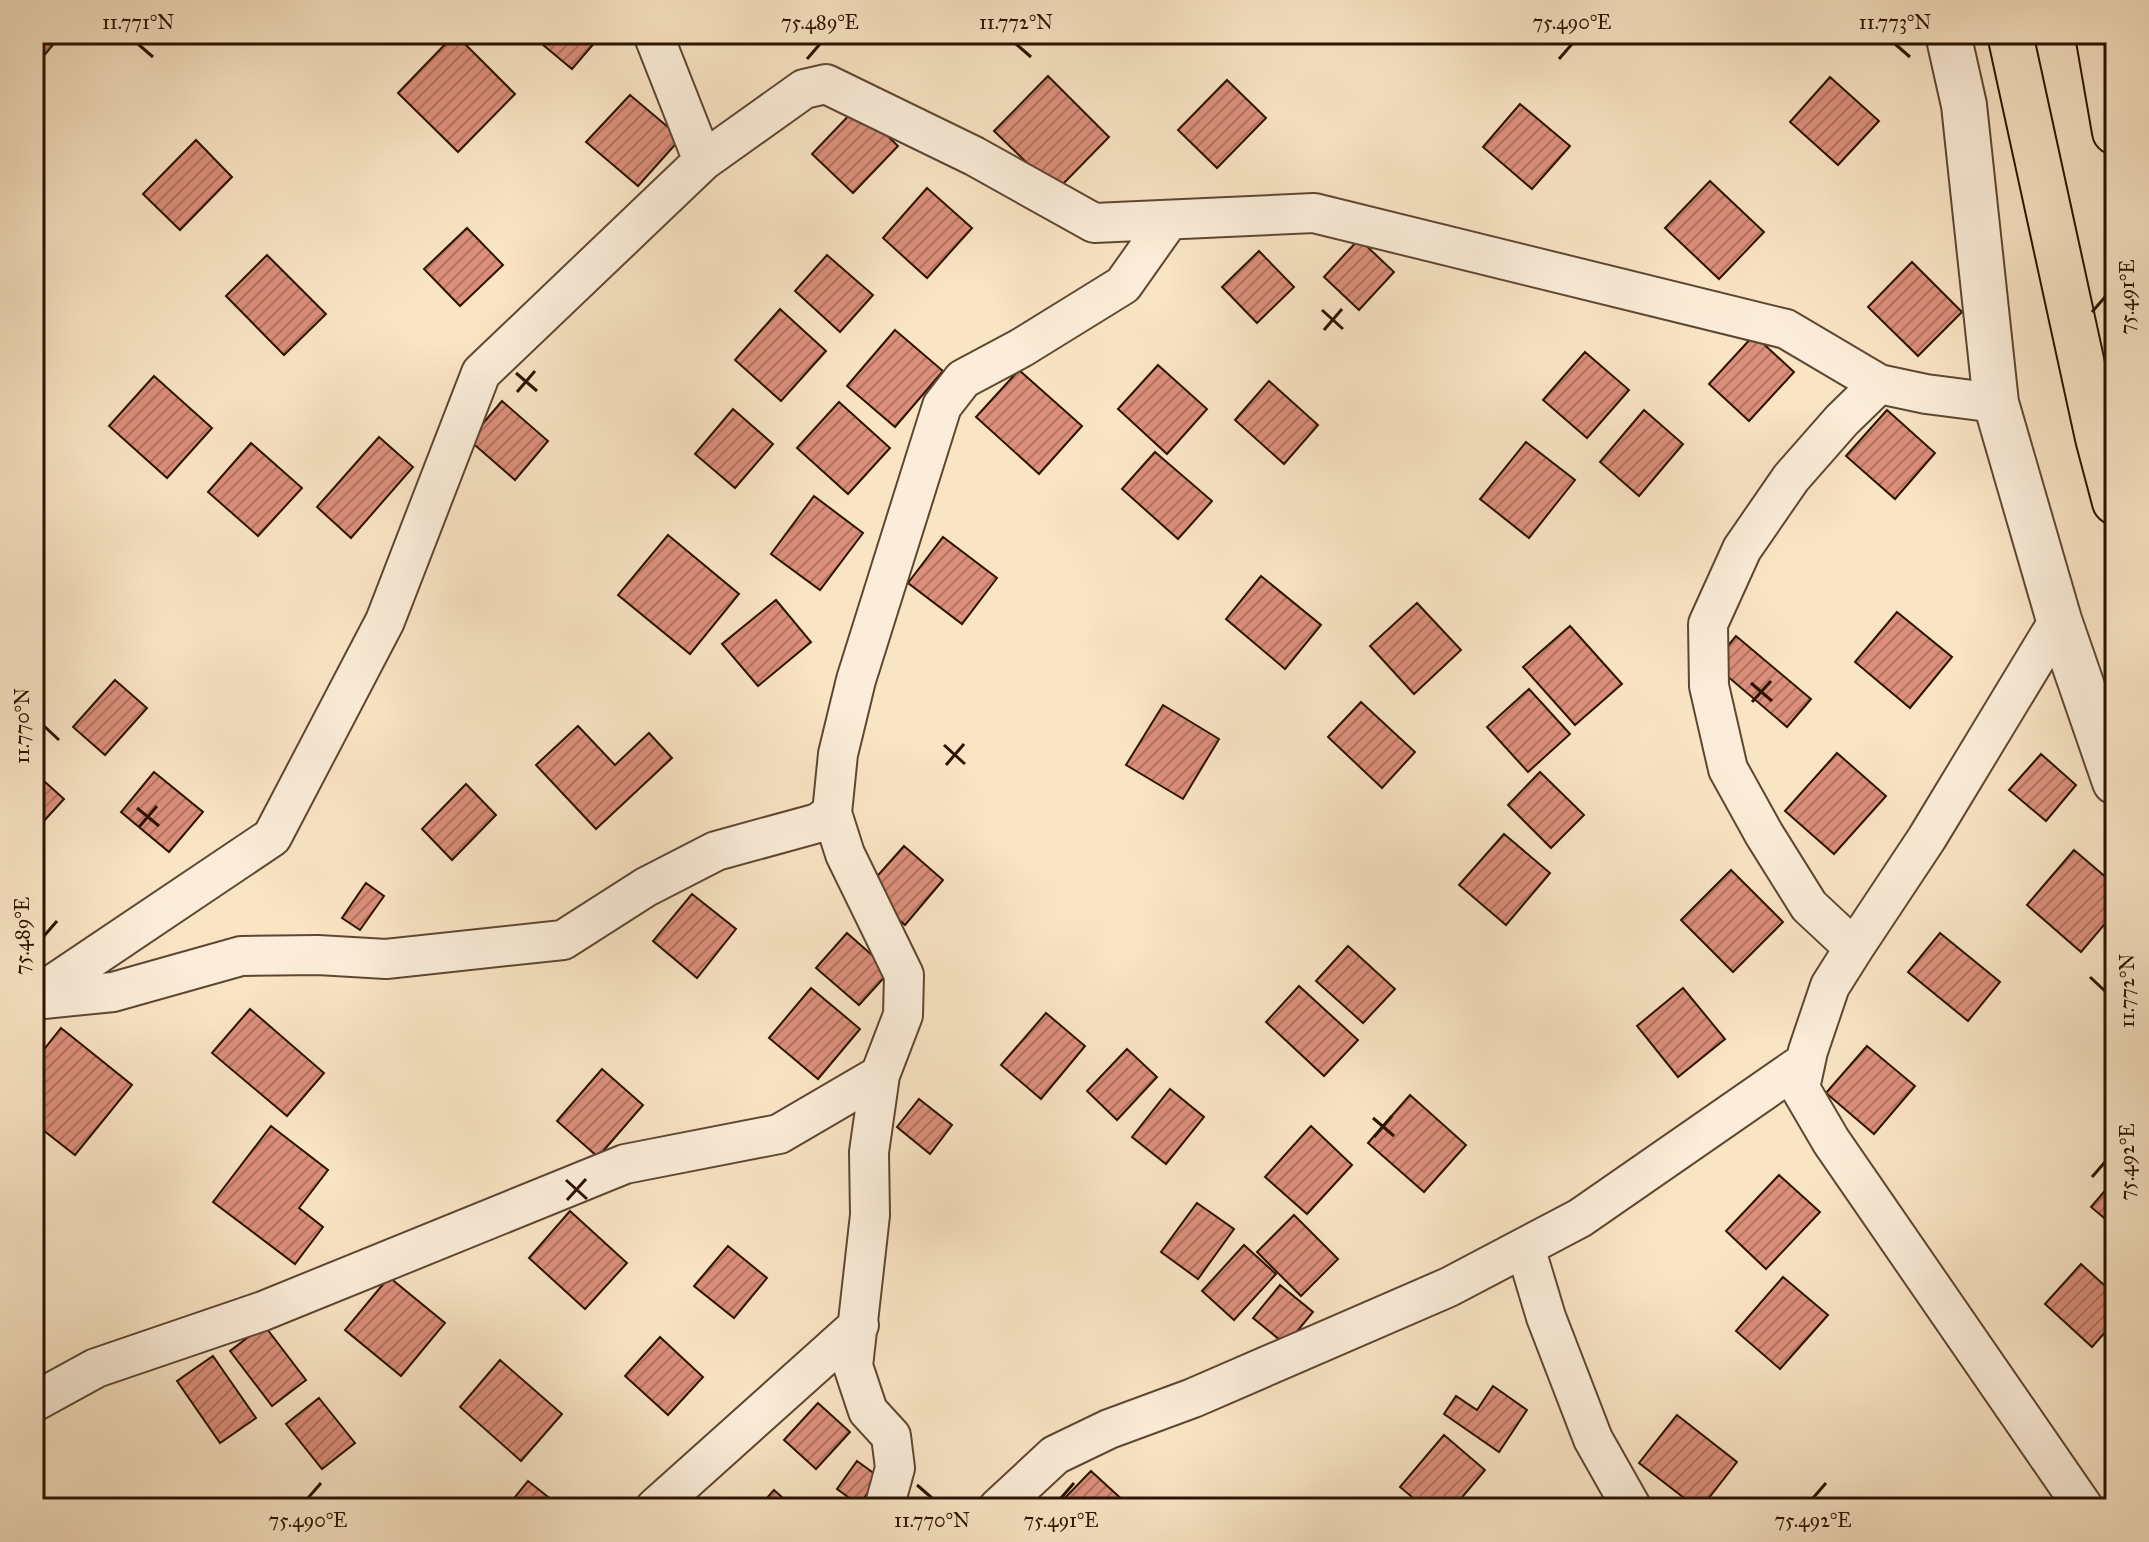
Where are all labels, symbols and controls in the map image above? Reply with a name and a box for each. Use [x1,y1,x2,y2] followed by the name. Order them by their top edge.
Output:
[102,10,174,34] text: 11.771°N
[781,10,859,34] text: 75.489°E
[979,10,1053,34] text: 11.772°N
[1533,10,1611,34] text: 75.490°E
[1859,10,1931,34] text: 11.773°N
[2115,259,2139,335] text: 75.491°E
[10,688,34,764] text: 11.770°N
[10,897,34,975] text: 75.489°E
[2115,954,2139,1028] text: 11.772°N
[2115,1123,2139,1201] text: 75.492°E
[269,1508,347,1532] text: 75.490°E
[894,1508,970,1532] text: 11.770°N
[1023,1508,1099,1532] text: 75.491°E
[1774,1508,1852,1532] text: 75.492°E

